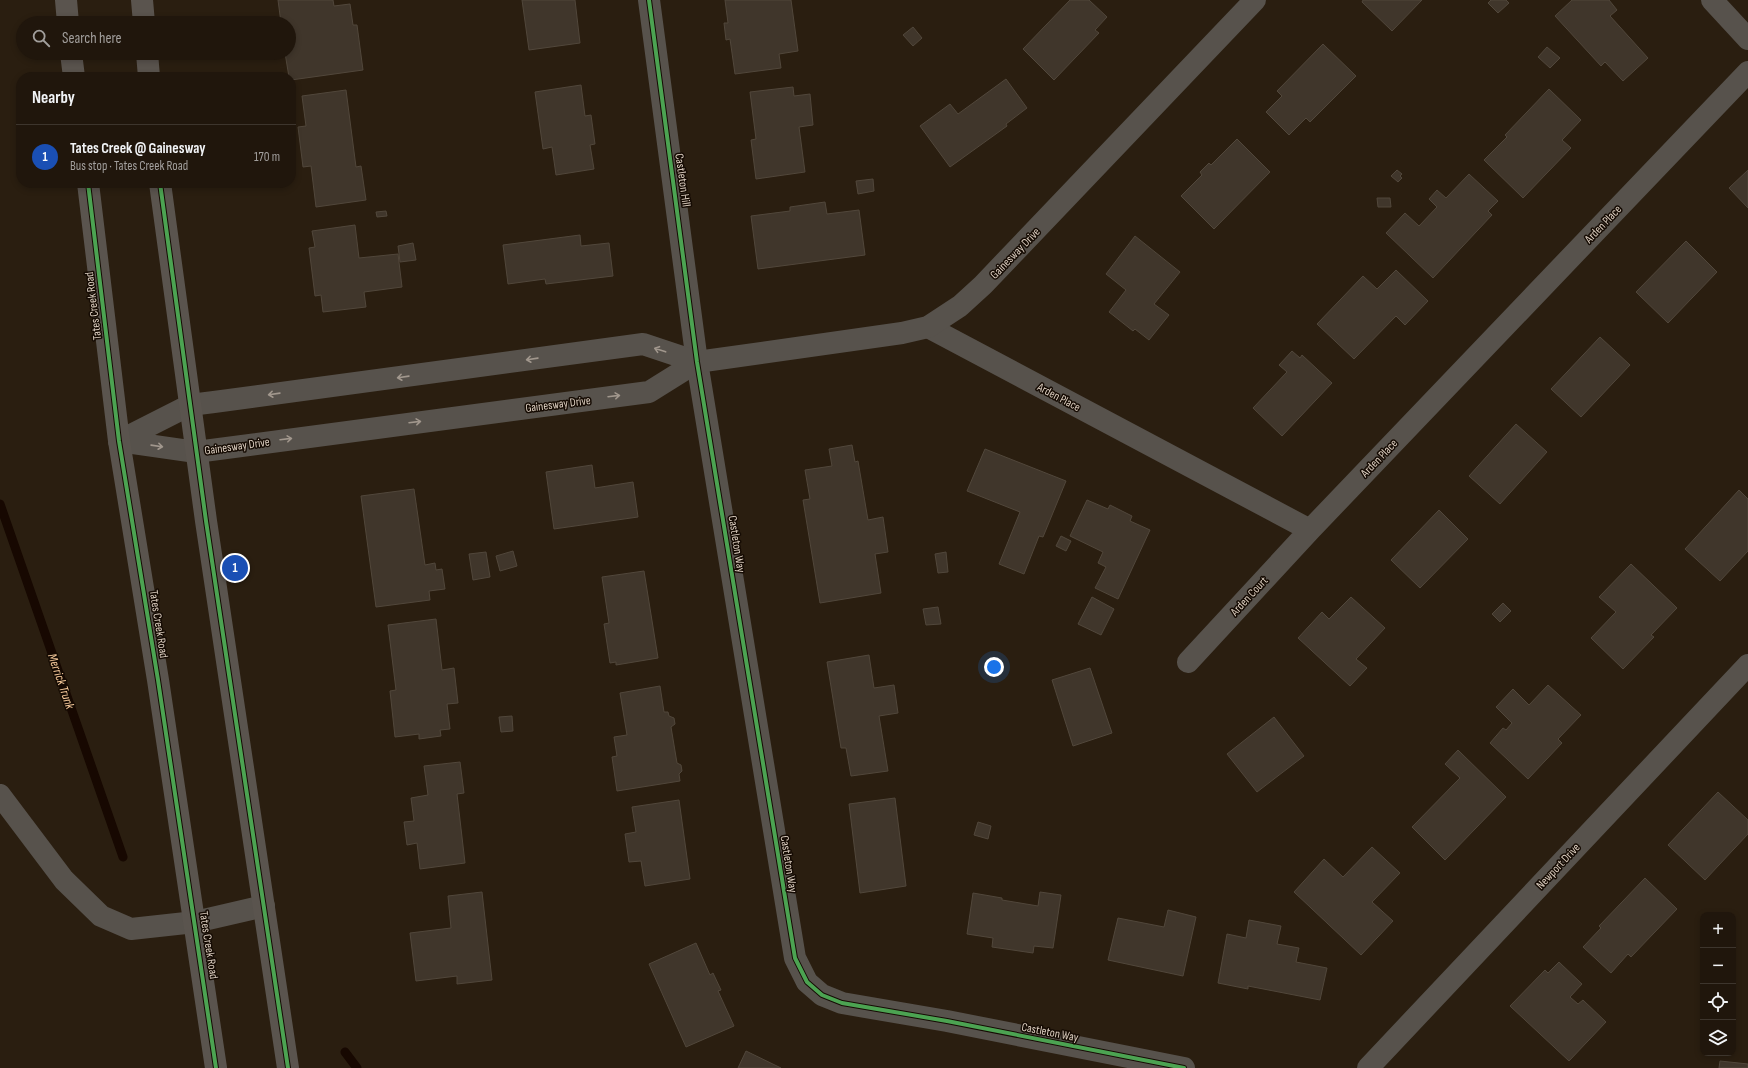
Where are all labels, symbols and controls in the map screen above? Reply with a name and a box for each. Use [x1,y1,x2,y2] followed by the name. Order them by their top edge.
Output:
[16,16,296,60] search box
[30,27,52,49] icon: search
[62,29,122,48] text: Search here
[32,88,75,108] text: Nearby
[70,139,206,158] text: Tates Creek @ Gainesway
[42,149,48,165] text: 1
[254,149,280,165] text: 170 m
[671,152,694,208] street label: Castleton Hill
[70,158,188,174] text: Bus stop · Tates Creek Road
[1581,202,1625,247] street label: Arden Place
[987,224,1044,282] street label: Gainesway Drive
[82,271,105,341] street label: Tates Creek Road
[653,346,666,353] one-way arrow
[525,355,538,363] one-way arrow
[397,373,410,381] one-way arrow
[1034,379,1083,415] street label: Arden Place
[268,390,281,398] one-way arrow
[607,392,620,400] one-way arrow
[525,393,592,416] street label: Gainesway Drive
[408,419,421,426] one-way arrow
[204,434,271,458] street label: Gainesway Drive
[279,435,292,443] one-way arrow
[1357,436,1401,481] street label: Arden Place
[151,442,164,450] one-way arrow
[725,515,748,574] street label: Castleton Way
[222,553,248,583] pin: 1
[1227,573,1272,620] street label: Arden Court
[146,589,171,659] street label: Tates Creek Road
[44,651,78,712] water label: Merrick Trunk
[984,657,1004,677] your location
[777,835,800,894] street label: Castleton Way
[1533,840,1584,893] street label: Newport Drive
[196,910,221,980] street label: Tates Creek Road
[1700,912,1736,1056] map controls
[1700,912,1736,948] button: +
[1700,948,1736,984] button: −
[1700,984,1736,1020] button: locate
[1020,1020,1080,1045] street label: Castleton Way
[1700,1020,1736,1056] button: layers

